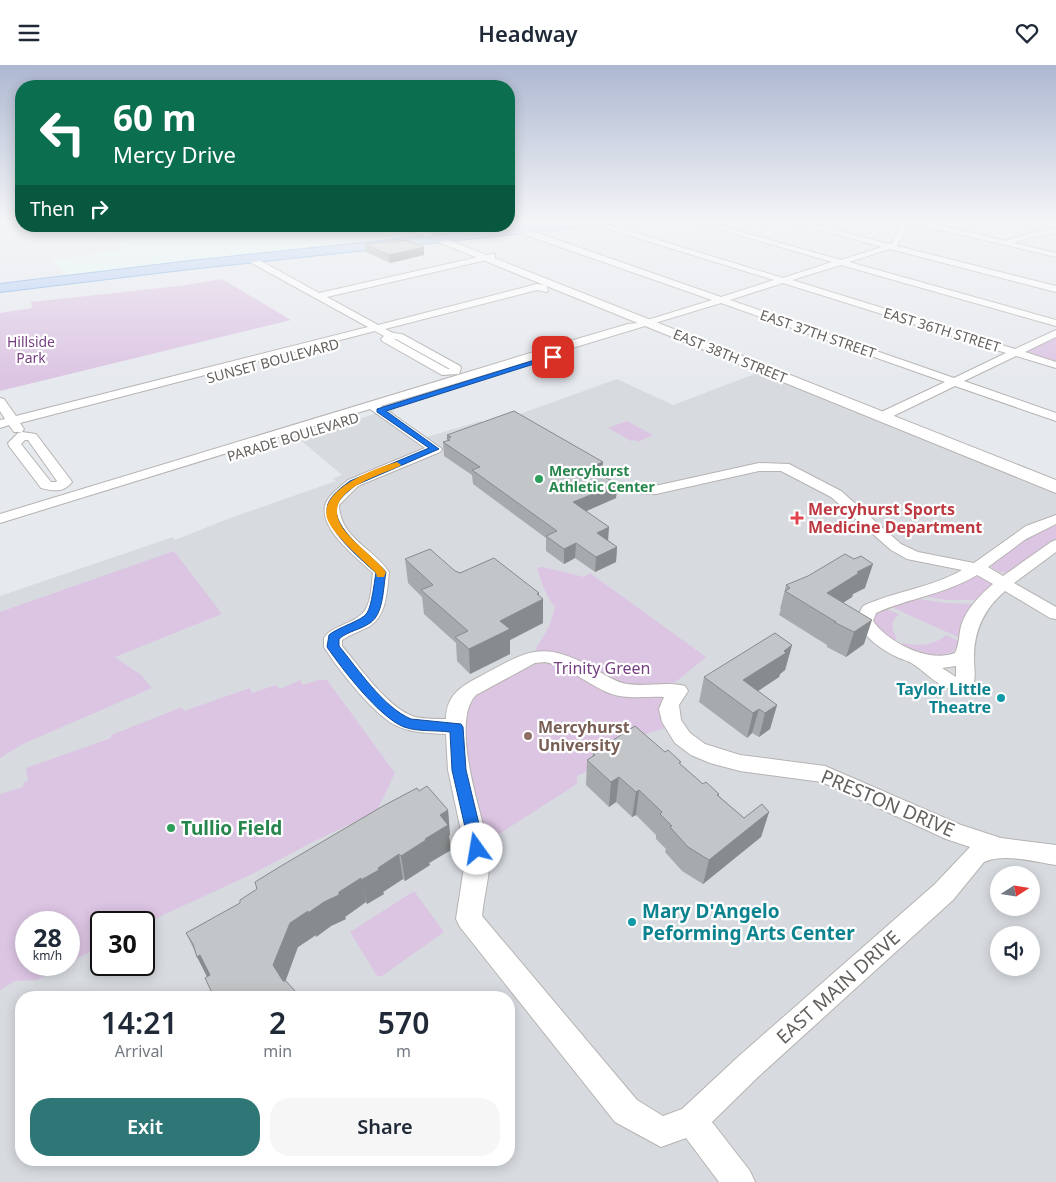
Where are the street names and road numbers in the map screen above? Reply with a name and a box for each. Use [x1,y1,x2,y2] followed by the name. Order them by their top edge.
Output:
[881,303,1003,356] street label: EAST 36TH STREET
[758,305,879,362] street label: EAST 37TH STREET
[670,324,790,387] street label: EAST 38TH STREET
[204,334,341,387] street label: SUNSET BOULEVARD
[225,407,361,466] street label: PARADE BOULEVARD
[817,763,959,843] street label: PRESTON DRIVE
[771,924,905,1050] street label: EAST MAIN DRIVE

